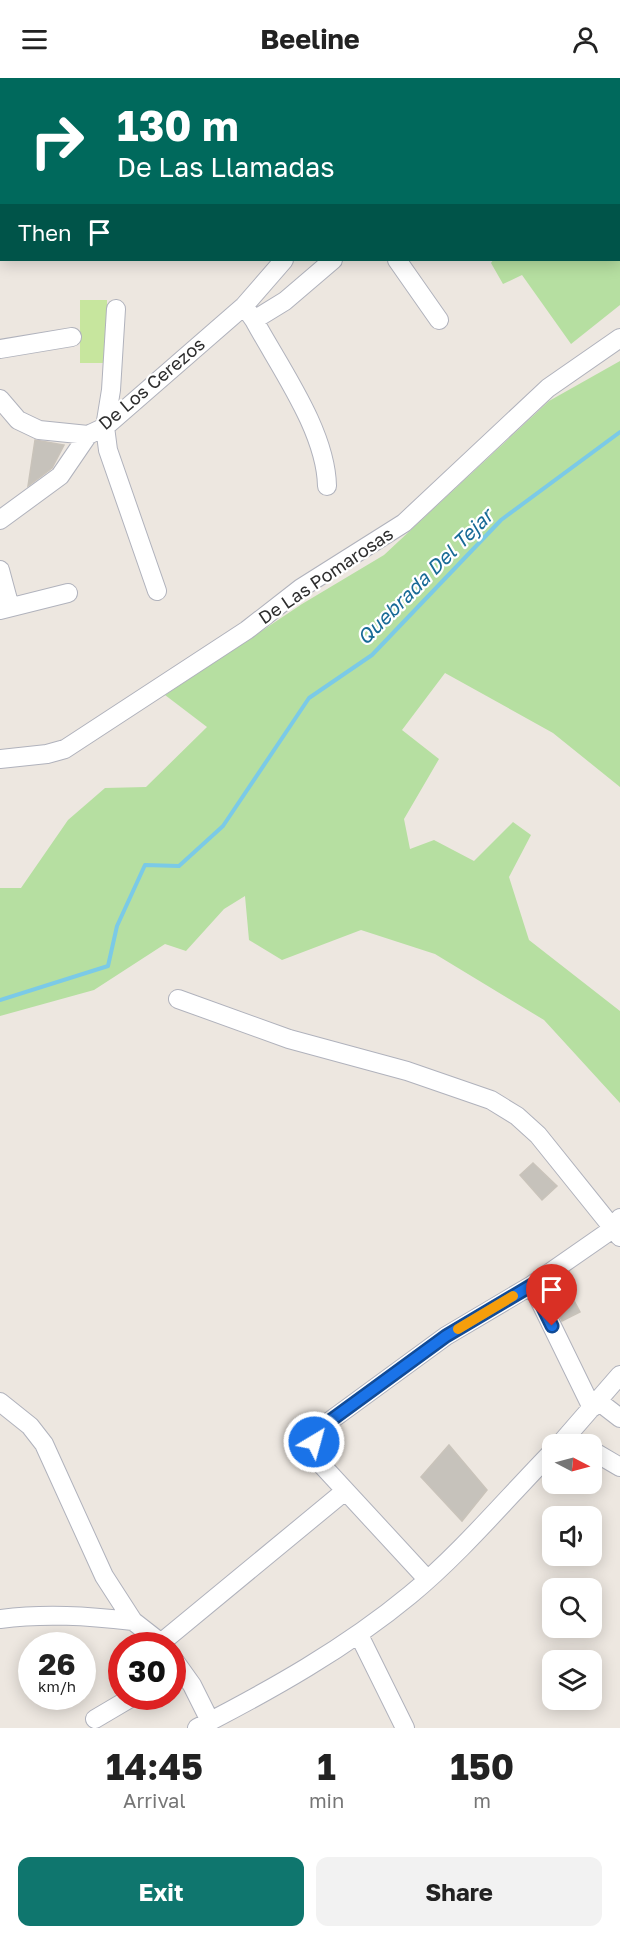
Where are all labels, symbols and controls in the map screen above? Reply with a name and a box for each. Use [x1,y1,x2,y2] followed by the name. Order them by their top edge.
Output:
[18,23,51,56] icon: menu
[260,23,360,55] text: Beeline
[569,23,602,56] icon: person
[117,100,239,150] text: 130 m
[18,102,96,180] icon: right
[117,151,335,183] text: De Las Llamadas
[83,216,116,249] icon: arrive
[18,219,71,246] text: Then
[94,332,209,434] street label: De Los Cerezos
[351,501,500,650] water label: Quebrada Del Tejar
[254,522,397,628] street label: De Las Pomarosas
[526,1264,577,1326] pin
[535,1273,568,1306] icon: arrive
[282,1410,346,1474] position arrow
[542,1434,602,1494] north arrow
[542,1434,602,1710] map controls
[542,1506,602,1566] button: sound
[542,1578,602,1638] button: search
[108,1632,186,1710] speed limit sign: 30
[38,1646,76,1682] text: 26
[542,1650,602,1710] button: layers
[38,1677,76,1695] text: km/h
[106,1745,203,1788] text: 14:45
[317,1745,336,1788] text: 1
[450,1745,514,1788] text: 150
[123,1788,186,1812] text: Arrival
[309,1788,344,1812] text: min
[473,1788,491,1812] text: m
[18,1857,304,1926] button: Exit
[316,1857,602,1926] button: Share

